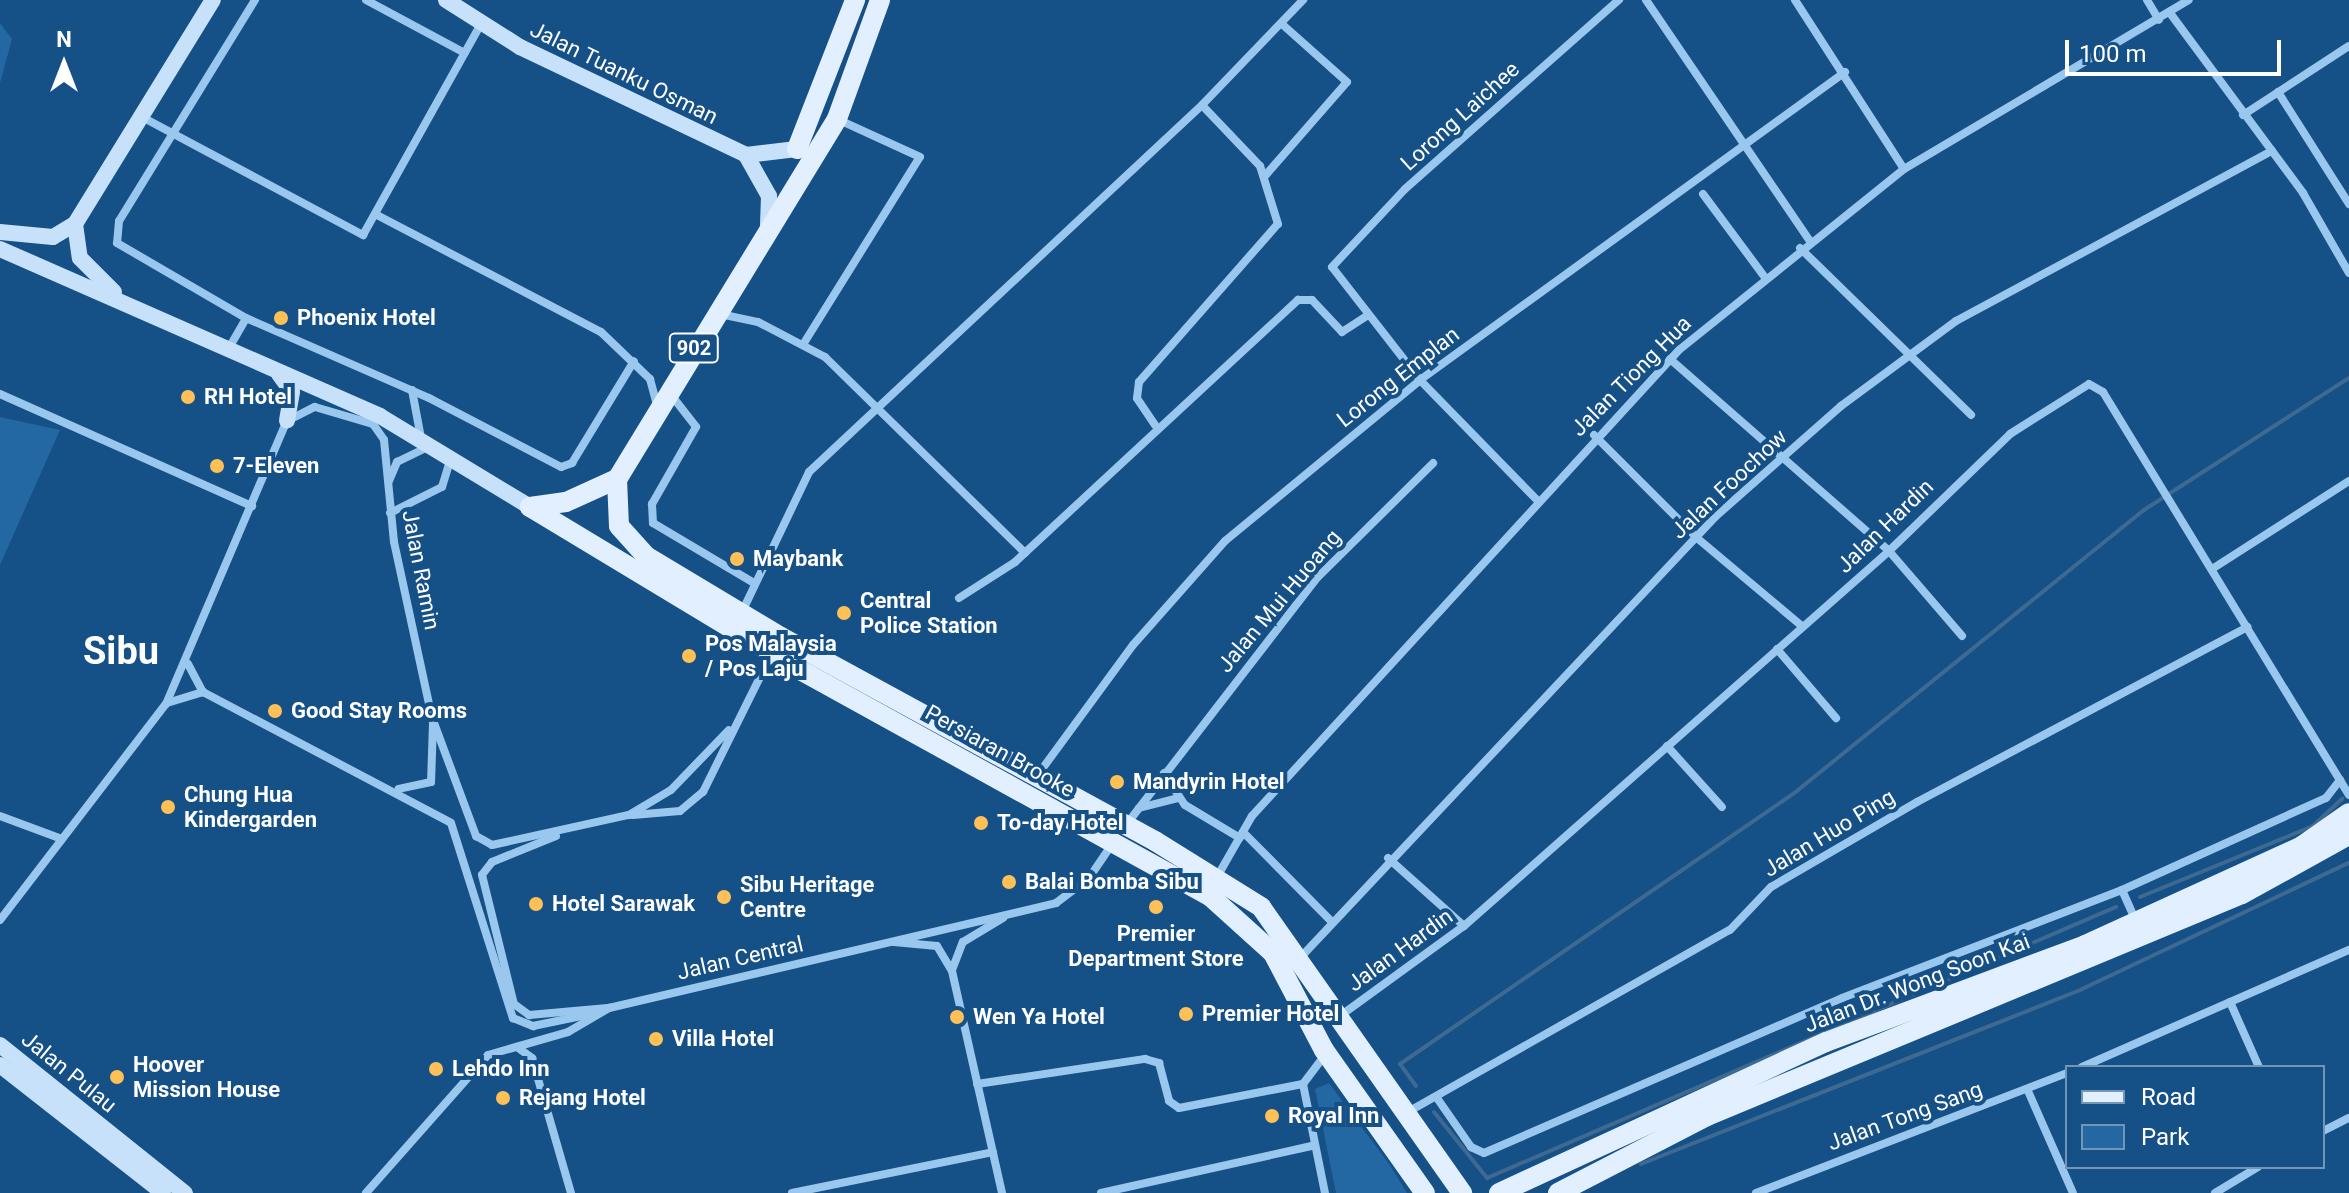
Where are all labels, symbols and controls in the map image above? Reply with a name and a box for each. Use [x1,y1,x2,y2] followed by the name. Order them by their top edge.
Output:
[526,16,722,130] street label: Jalan Tuanku Osman
[24,24,104,104] north arrow
[2069,24,2285,74] scale bar
[56,27,72,52] text: N
[2079,40,2146,68] text: 100 m
[1395,56,1525,176] street label: Lorong Laichee
[297,305,436,331] place label: Phoenix Hotel
[272,309,290,327] marker: Phoenix Hotel
[1565,310,1697,442] street label: Jalan Tiong Hua
[1332,321,1464,433] street label: Lorong Emplan
[668,332,720,364] road number: 902
[204,384,292,410] place label: RH Hotel
[179,388,197,406] marker: RH Hotel
[1666,424,1792,544] street label: Jalan Foochow
[233,453,319,479] place label: 7-Eleven
[208,457,226,475] marker: 7-Eleven
[1831,473,1939,579] street label: Jalan Hardin
[396,508,446,632] street label: Jalan Ramin
[1212,524,1346,678] street label: Jalan Mui Huoang
[753,546,843,572] place label: Maybank
[728,550,746,568] marker: Maybank
[860,587,998,638] place label: Central Police Station
[835,604,853,622] marker: Central Police Station
[83,629,159,675] district label: Sibu
[705,630,837,682] place label: Pos Malaysia / Pos Laju
[680,647,698,665] marker: Pos Malaysia / Pos Laju
[291,698,467,724] place label: Good Stay Rooms
[921,699,1079,803] street label: Persiaran Brooke
[266,702,284,720] marker: Good Stay Rooms
[1133,769,1285,795] place label: Mandyrin Hotel
[1108,773,1126,791] marker: Mandyrin Hotel
[184,781,317,832] place label: Chung Hua Kindergarden
[1759,783,1899,883] street label: Jalan Huo Ping
[159,798,177,816] marker: Chung Hua Kindergarden
[997,810,1124,836] place label: To-day Hotel
[972,814,990,832] marker: To-day Hotel
[1025,869,1199,895] place label: Balai Bomba Sibu
[740,871,874,922] place label: Sibu Heritage Centre
[1000,873,1018,891] marker: Balai Bomba Sibu
[715,888,733,906] marker: Sibu Heritage Centre
[552,891,695,917] place label: Hotel Sarawak
[527,895,545,913] marker: Hotel Sarawak
[1147,898,1165,916] marker: Premier Department Store
[1342,903,1458,997] street label: Jalan Hardin
[1068,920,1244,972] place label: Premier Department Store
[1801,928,2033,1038] street label: Jalan Dr. Wong Soon Kai
[674,931,806,985] street label: Jalan Central
[1202,1001,1339,1027] place label: Premier Hotel
[973,1004,1105,1030] place label: Wen Ya Hotel
[1177,1005,1195,1023] marker: Premier Hotel
[948,1008,966,1026] marker: Wen Ya Hotel
[16,1026,122,1118] street label: Jalan Pulau
[672,1026,774,1052] place label: Villa Hotel
[647,1030,665,1048] marker: Villa Hotel
[133,1051,280,1102] place label: Hoover Mission House
[452,1056,549,1082] place label: Lehdo Inn
[427,1060,445,1078] marker: Lehdo Inn
[2065,1065,2325,1169] legend
[108,1068,126,1086] marker: Hoover Mission House
[1824,1076,1986,1156] street label: Jalan Tong Sang
[2141,1083,2196,1111] text: Road
[519,1085,646,1111] place label: Rejang Hotel
[494,1089,512,1107] marker: Rejang Hotel
[1288,1103,1379,1129] place label: Royal Inn
[1263,1107,1281,1125] marker: Royal Inn
[2141,1123,2189,1151] text: Park

